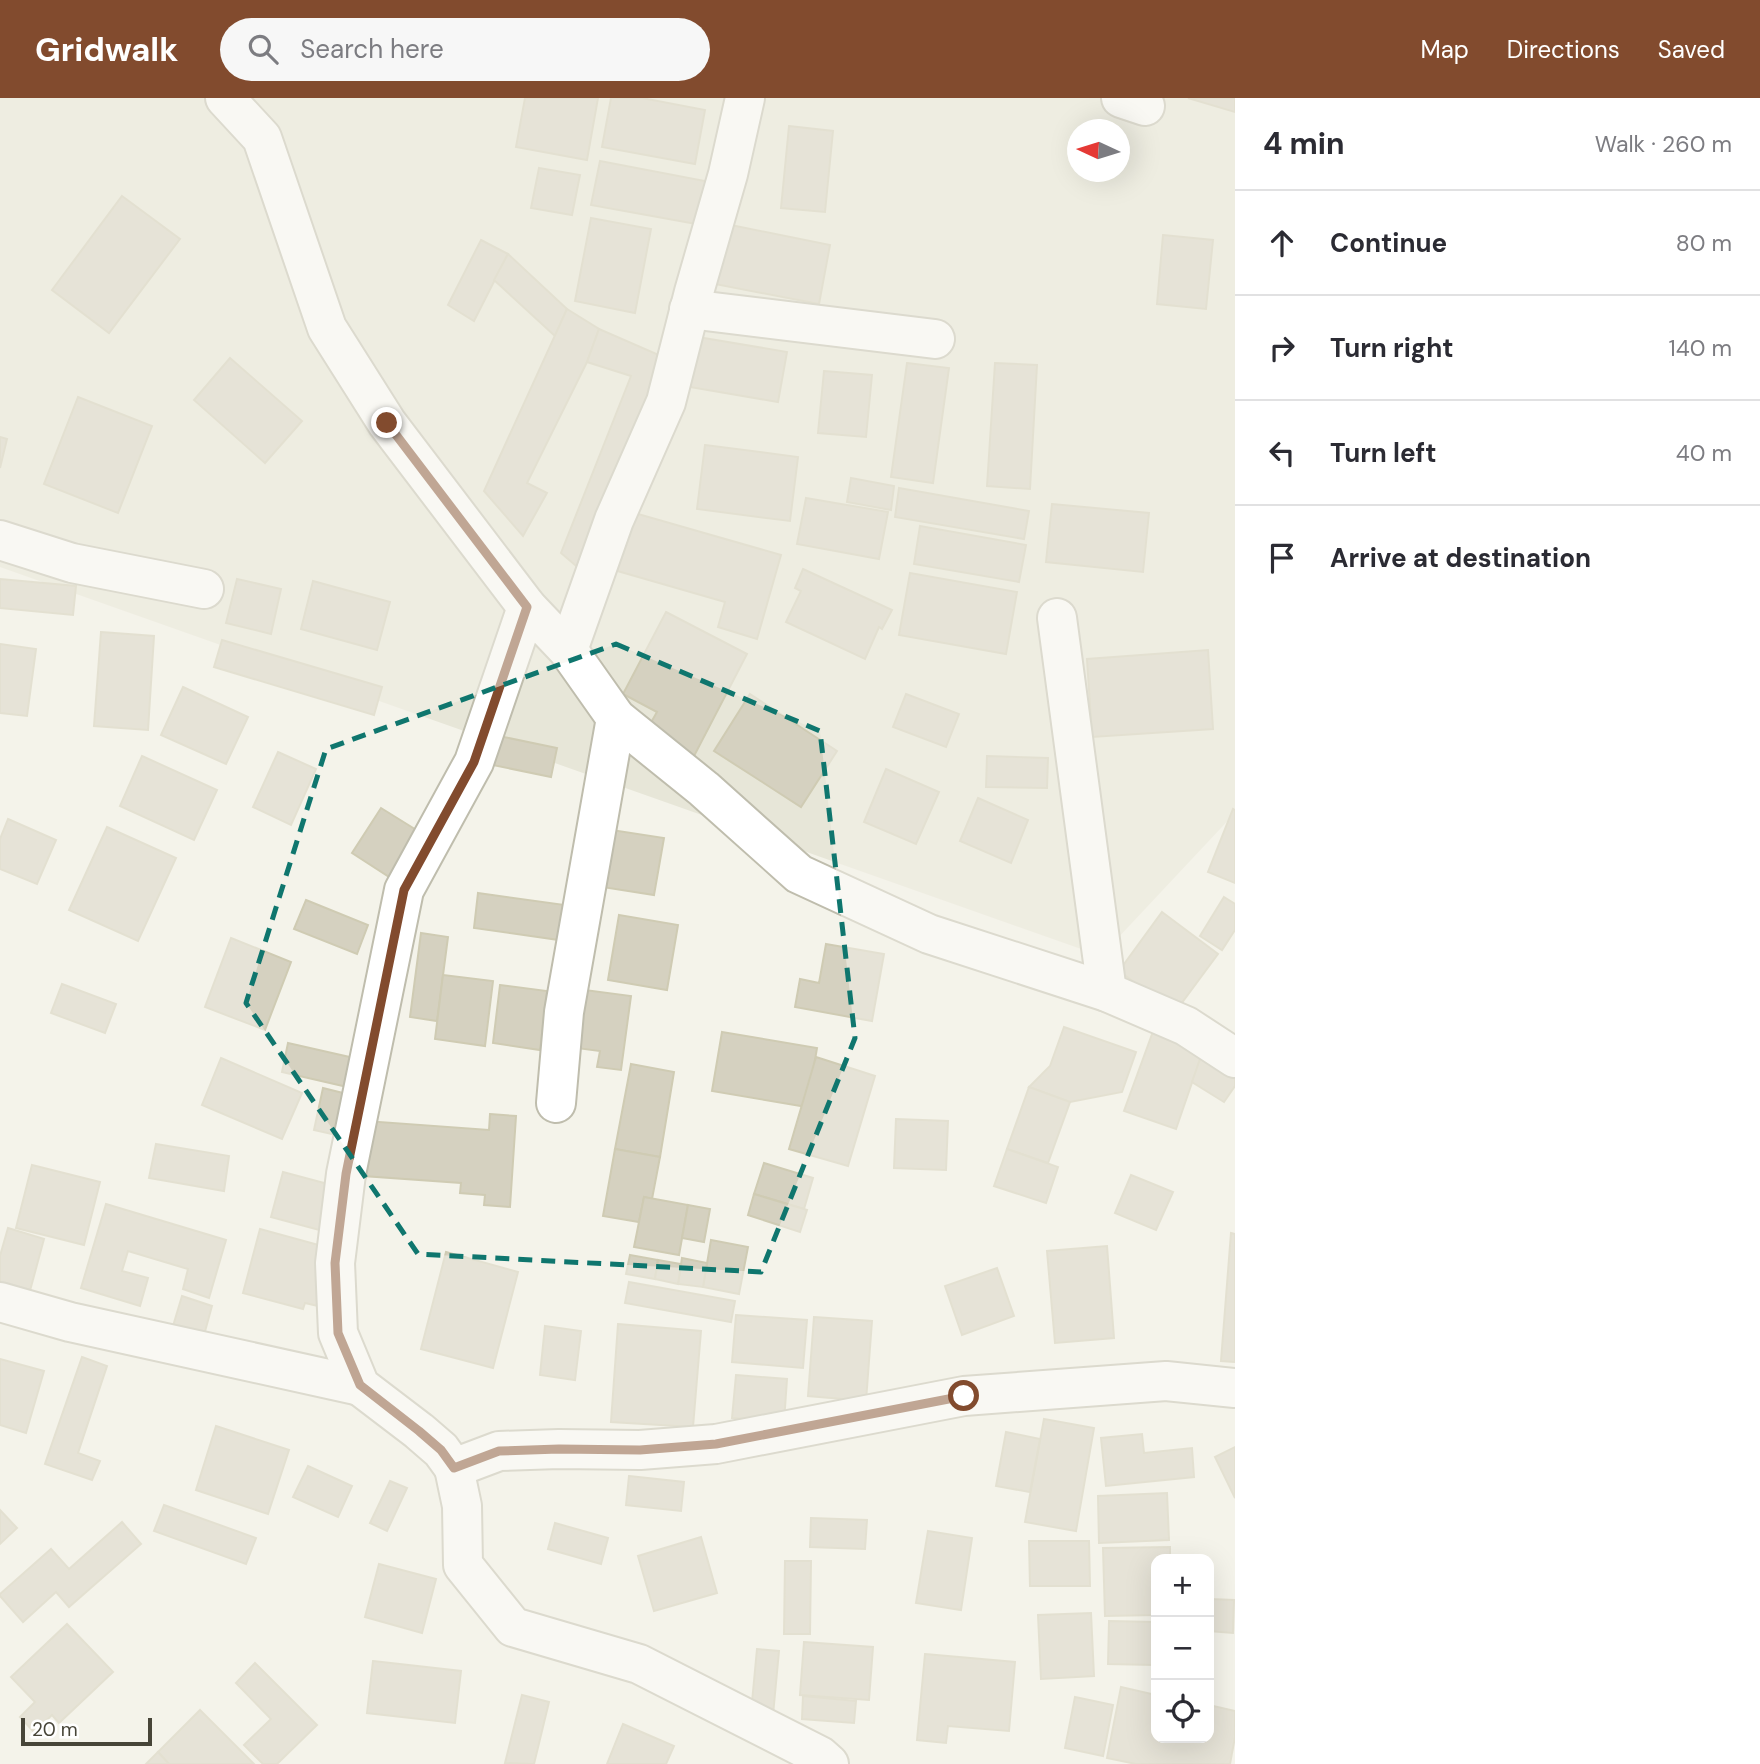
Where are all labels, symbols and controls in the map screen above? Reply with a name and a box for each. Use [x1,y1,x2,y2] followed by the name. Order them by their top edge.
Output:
[220,18,710,81] search box
[35,28,178,71] text: Gridwalk
[244,30,282,68] icon: search
[300,32,444,66] text: Search here
[1421,34,1469,65] text: Map
[1507,34,1620,65] text: Directions
[1658,34,1725,65] text: Saved
[1067,119,1130,182] north arrow
[1263,124,1345,163] text: 4 min
[1595,129,1732,159] text: Walk · 260 m
[1263,224,1301,262] icon: ahead
[1330,226,1447,260] text: Continue
[1676,228,1732,258] text: 80 m
[1263,329,1301,367] icon: right
[1330,331,1454,365] text: Turn right
[1669,333,1732,363] text: 140 m
[371,407,402,438] route end
[1263,434,1301,472] icon: left
[1330,436,1437,470] text: Turn left
[1676,438,1732,468] text: 40 m
[1263,539,1301,577] icon: arrive
[1330,541,1591,575] text: Arrive at destination
[948,1380,979,1411] route start
[1151,1554,1214,1743] map controls
[1151,1554,1214,1617] button: +
[1151,1617,1214,1680] button: −
[1151,1680,1214,1743] button: locate
[21,1715,152,1747] scale bar
[32,1717,78,1742] text: 20 m

